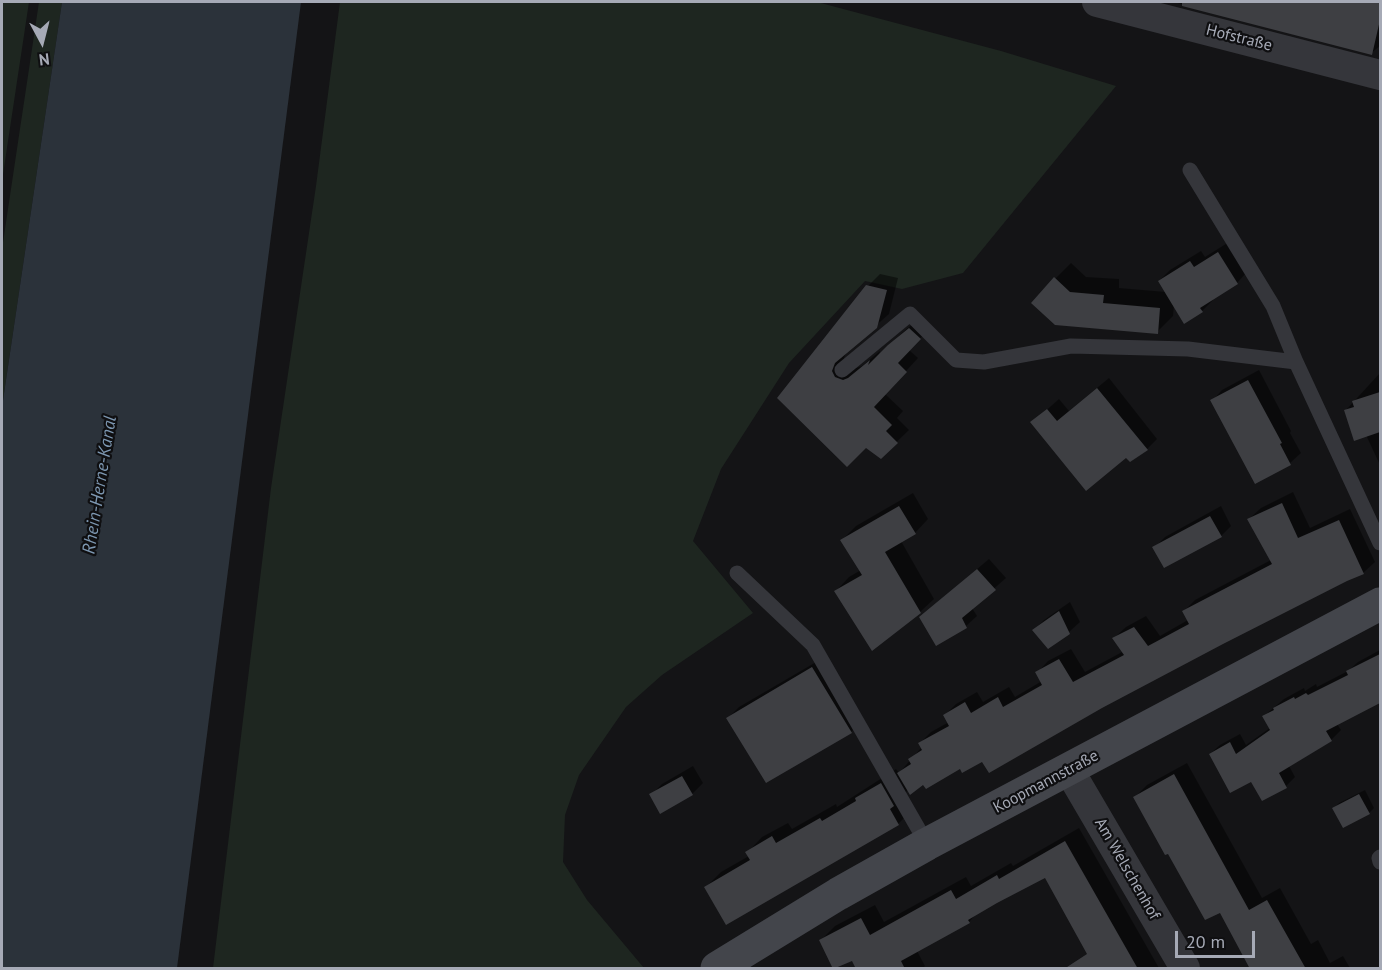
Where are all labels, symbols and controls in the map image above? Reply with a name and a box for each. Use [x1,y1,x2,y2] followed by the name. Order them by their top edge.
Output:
[12,12,72,72] north arrow
[1204,21,1274,55] street label: Hofstraße
[38,49,51,70] text: N
[78,414,122,556] water label: Rhein-Herne-Kanal
[990,746,1102,818] street label: Koopmannstraße
[1090,815,1164,923] street label: Am Welschenhof
[1178,919,1258,957] scale bar
[1186,930,1225,953] text: 20 m

